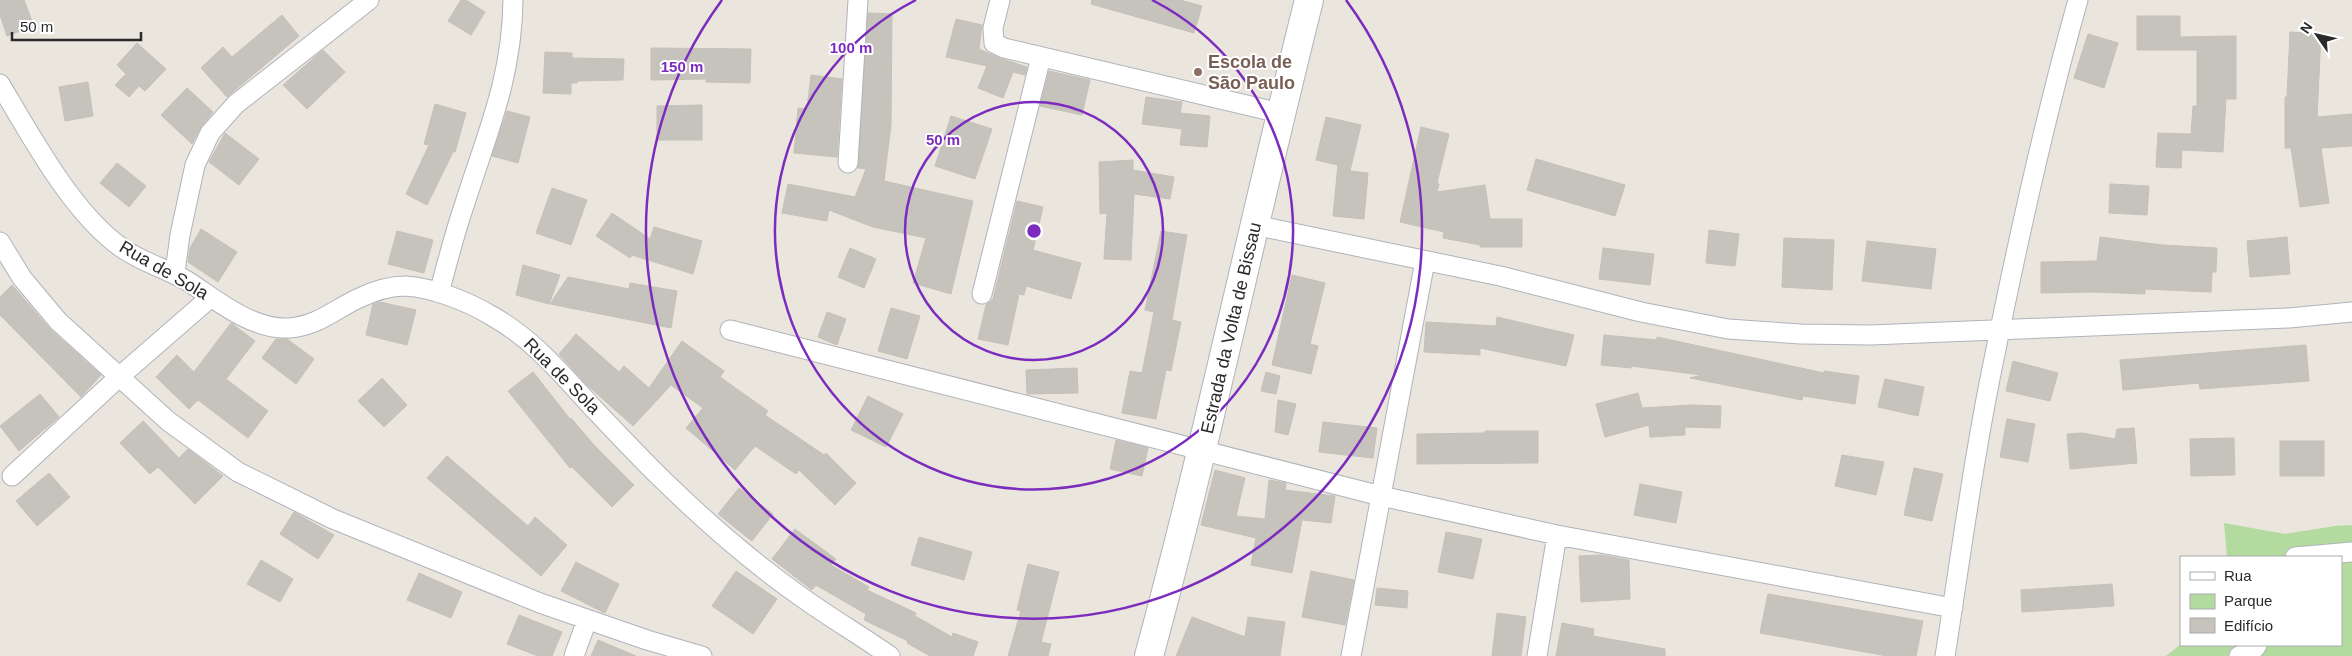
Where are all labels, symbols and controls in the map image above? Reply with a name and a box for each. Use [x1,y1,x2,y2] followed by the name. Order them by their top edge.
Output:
[12,10,141,42] scale bar
[2292,10,2342,60] north arrow
[20,18,53,35] text: 50 m
[2297,19,2316,36] text: N
[830,39,872,56] text: 100 m
[1208,52,1295,93] place label: Escola de São Paulo
[661,58,703,75] text: 150 m
[1192,66,1204,78] marker: Escola de São Paulo
[926,131,960,148] text: 50 m
[1197,220,1265,436] street label: Estrada da Volta de Bissau
[1025,222,1043,240] centre of rings
[116,237,213,304] street label: Rua de Sola
[520,334,605,419] street label: Rua de Sola
[2180,556,2342,646] legend
[2224,567,2252,584] text: Rua
[2224,592,2272,609] text: Parque
[2224,617,2273,634] text: Edifício

